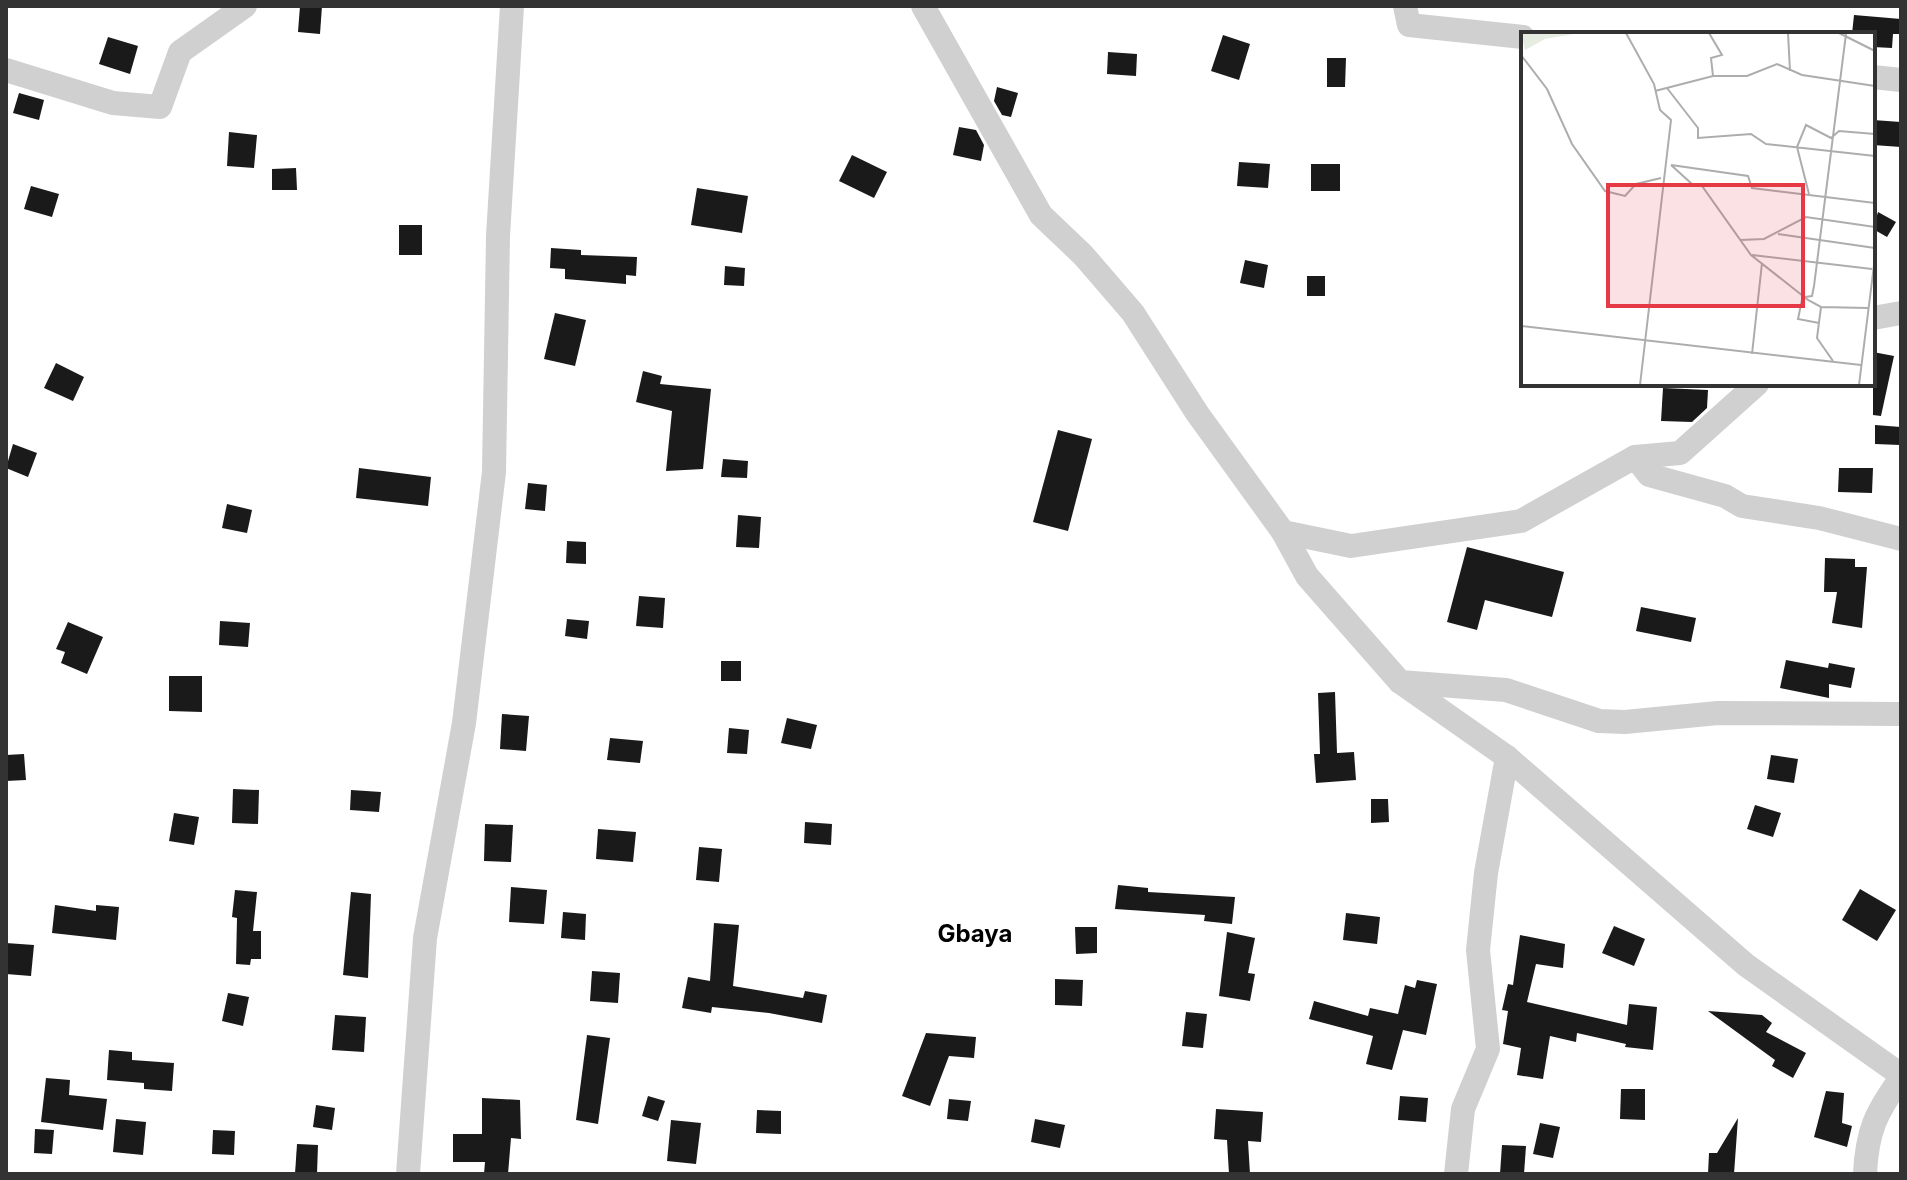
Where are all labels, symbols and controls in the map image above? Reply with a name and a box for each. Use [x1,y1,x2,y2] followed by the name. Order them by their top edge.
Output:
[1521,32,1875,386] inset map
[937,919,1013,948] district label: Gbaya

